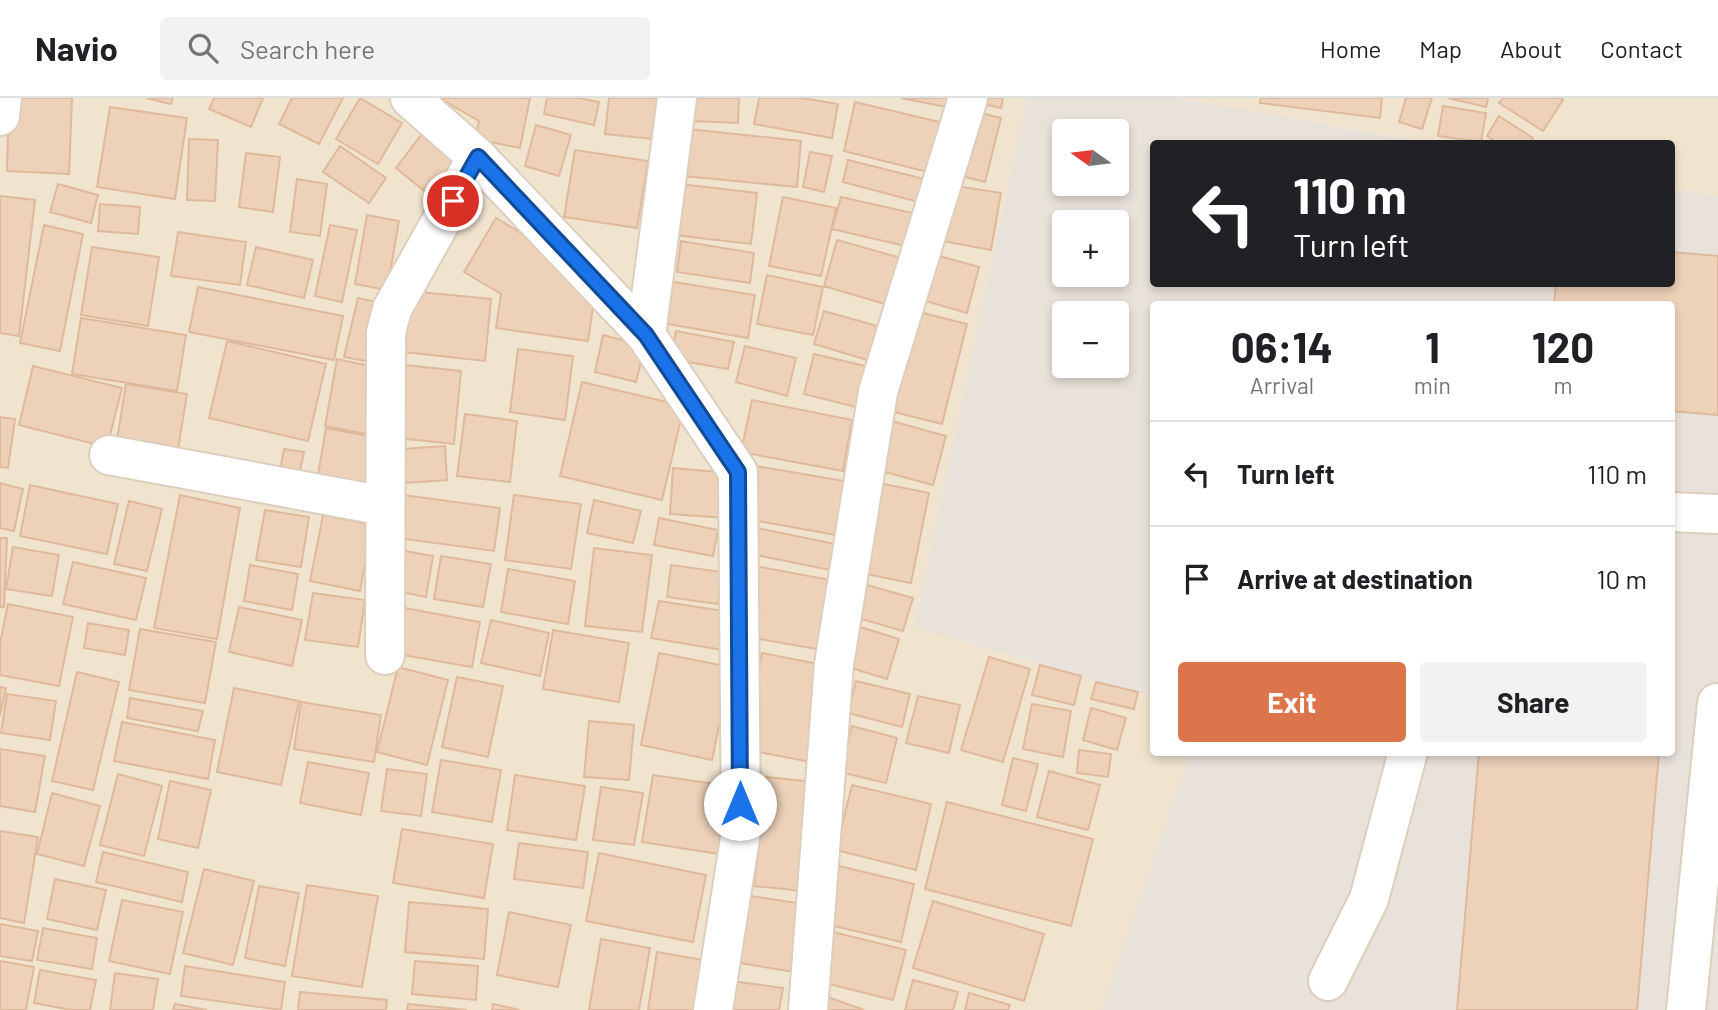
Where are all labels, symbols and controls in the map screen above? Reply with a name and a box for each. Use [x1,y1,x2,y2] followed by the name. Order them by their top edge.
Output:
[160,17,650,80] search box
[35,28,118,68] text: Navio
[184,29,222,67] icon: search
[240,33,375,64] text: Search here
[1320,34,1381,63] text: Home
[1419,34,1462,63] text: Map
[1500,34,1562,63] text: About
[1600,34,1683,63] text: Contact
[1052,119,1129,196] north arrow
[1052,119,1129,378] map controls
[1293,165,1407,224] text: 110 m
[1178,168,1269,259] icon: left
[423,171,483,231] pin
[434,182,472,220] icon: arrive
[1052,210,1129,287] button: +
[1293,225,1410,263] text: Turn left
[1052,301,1129,378] button: −
[1231,321,1333,371] text: 06:14
[1425,321,1440,371] text: 1
[1532,321,1594,371] text: 120
[1250,371,1314,399] text: Arrival
[1414,371,1451,399] text: min
[1553,371,1573,399] text: m
[1178,455,1216,493] icon: left
[1237,458,1335,489] text: Turn left
[1587,458,1647,489] text: 110 m
[1178,560,1216,598] icon: arrive
[1237,563,1473,594] text: Arrive at destination
[1597,563,1647,594] text: 10 m
[1178,662,1406,742] button: Exit
[1420,662,1647,742] button: Share
[703,767,777,841] position arrow

